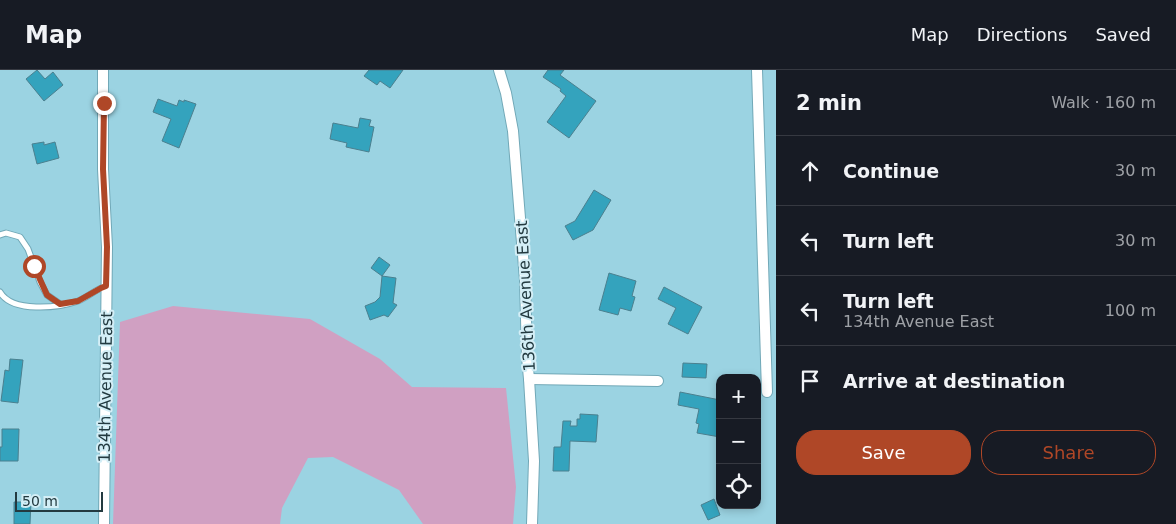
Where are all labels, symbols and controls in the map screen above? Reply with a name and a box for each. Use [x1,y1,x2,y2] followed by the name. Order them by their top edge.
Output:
[25,21,82,49] text: Map
[911,24,949,45] text: Map
[977,24,1067,45] text: Directions
[1095,24,1151,45] text: Saved
[796,91,862,115] text: 2 min
[93,92,116,115] route end
[1051,93,1156,112] text: Walk · 160 m
[796,157,824,185] icon: ahead
[843,160,939,182] text: Continue
[1115,161,1156,180] text: 30 m
[512,220,539,372] street label: 136th Avenue East
[796,227,824,255] icon: left
[843,230,934,252] text: Turn left
[1115,231,1156,250] text: 30 m
[23,255,46,278] route start
[843,290,934,312] text: Turn left
[796,297,824,325] icon: left
[1105,301,1156,320] text: 100 m
[95,311,116,463] street label: 134th Avenue East
[843,312,994,331] text: 134th Avenue East
[796,367,824,395] icon: arrive
[843,370,1065,392] text: Arrive at destination
[716,374,761,509] map controls
[716,374,761,419] button: +
[716,419,761,464] button: −
[796,430,971,475] button: Save
[981,430,1156,475] button: Share
[716,464,761,509] button: locate
[15,489,102,512] scale bar
[22,493,58,509] text: 50 m

